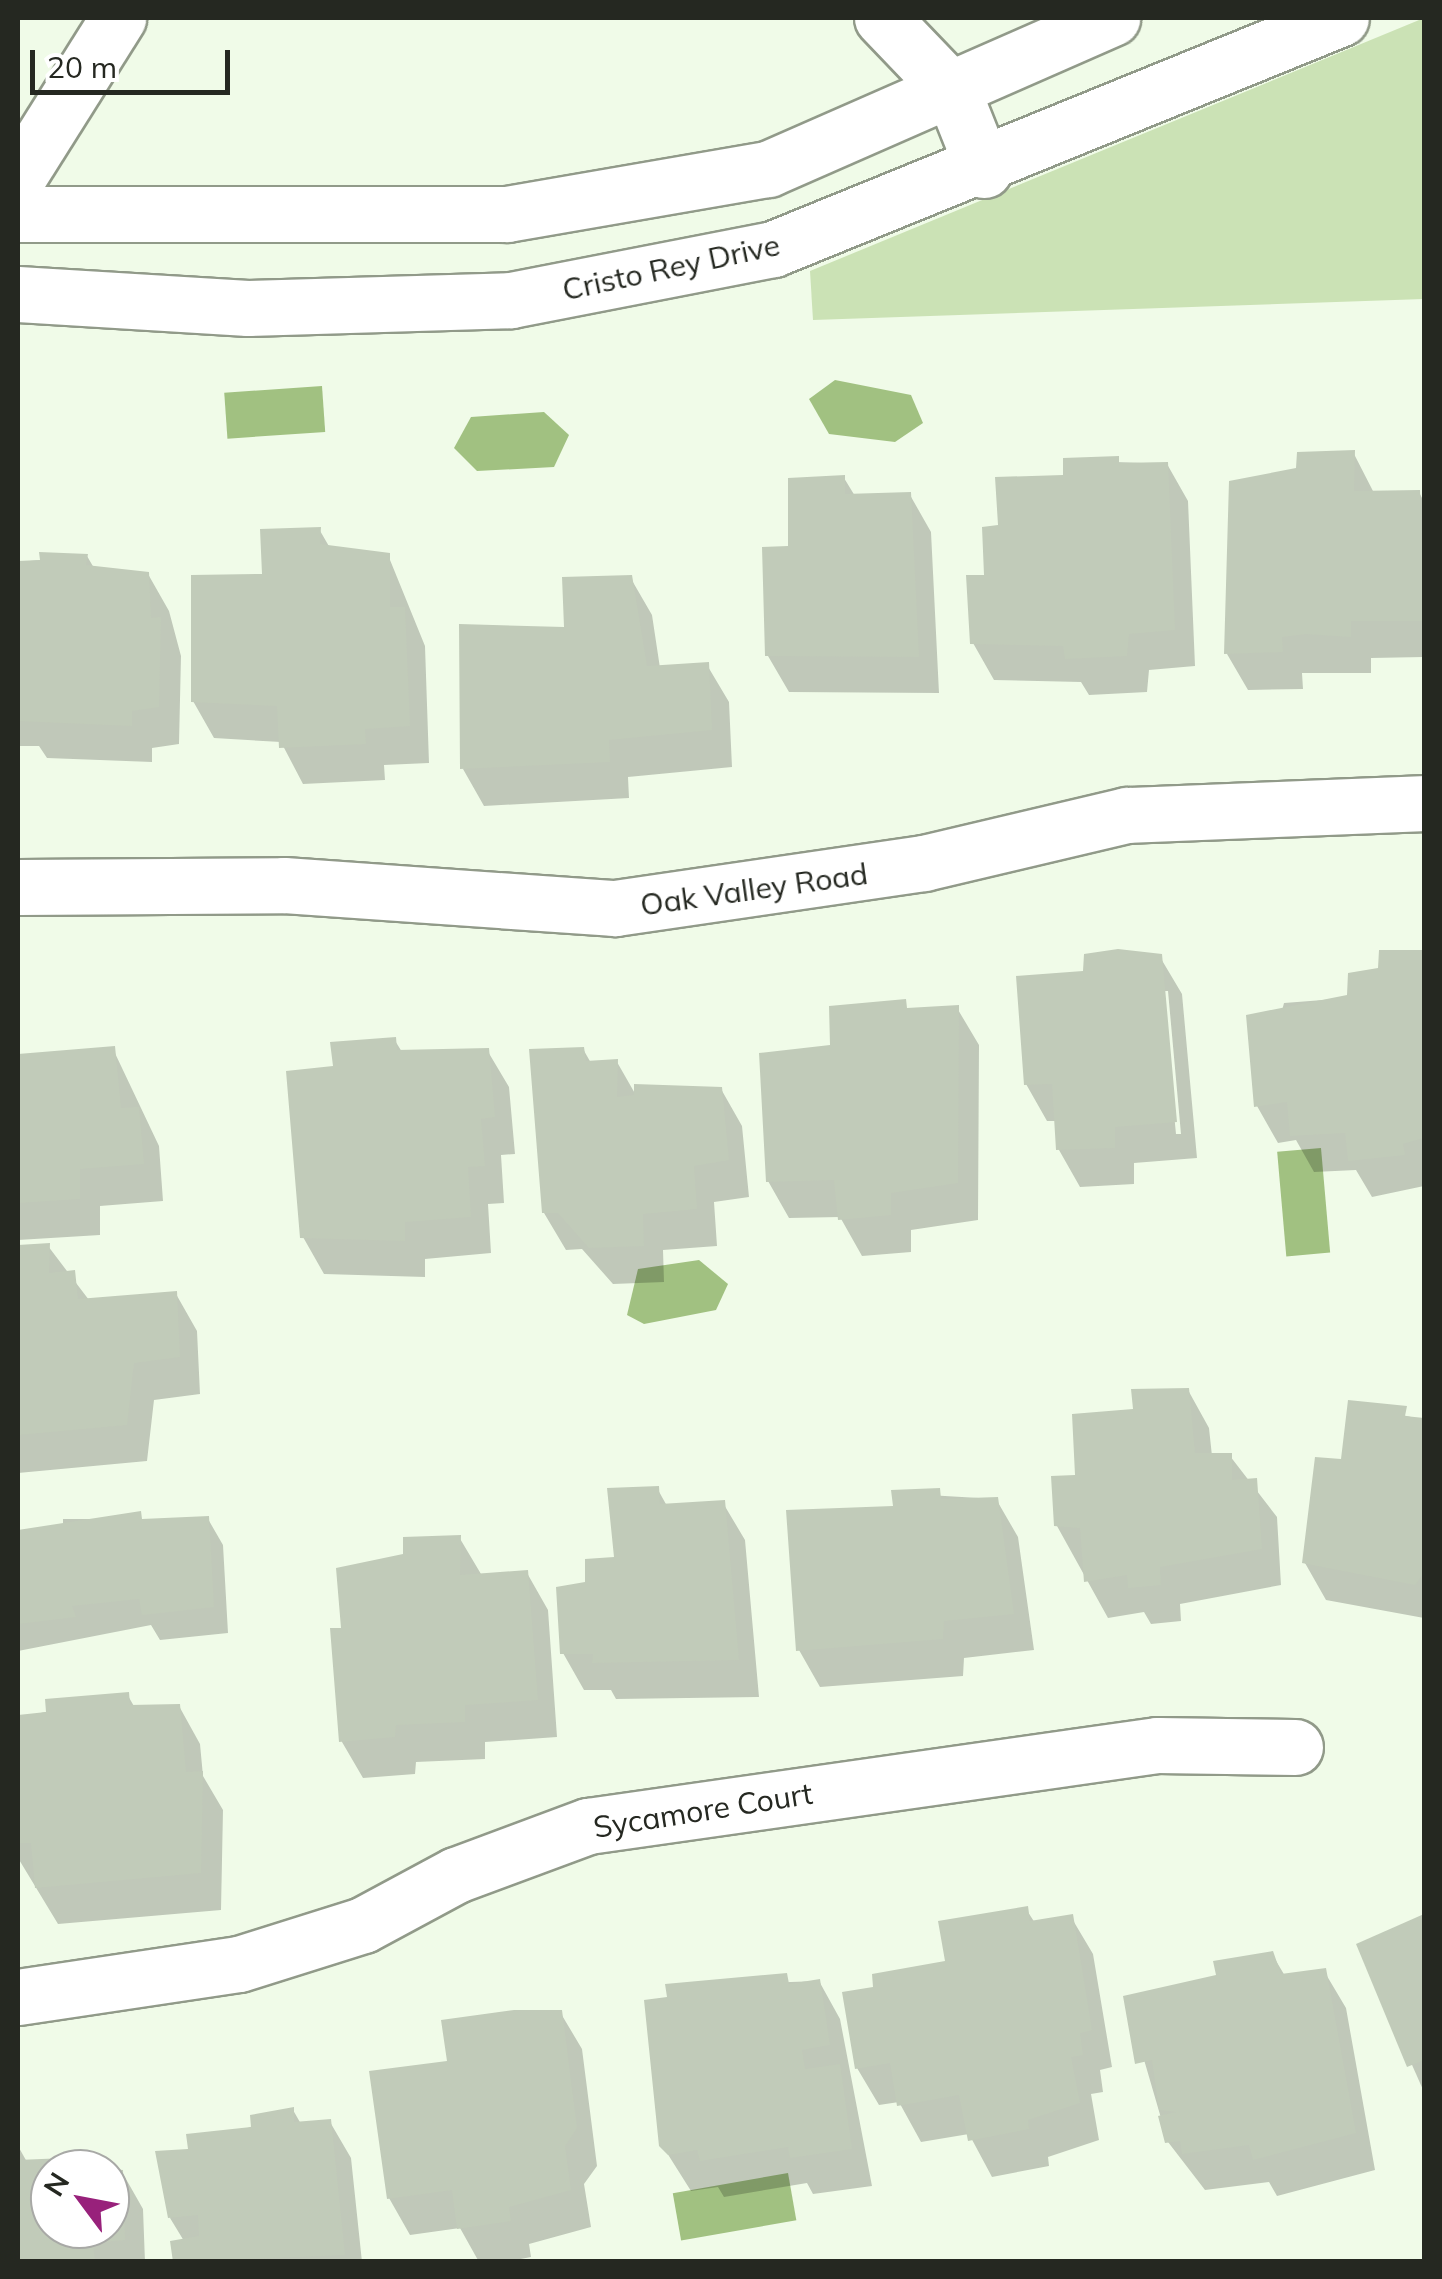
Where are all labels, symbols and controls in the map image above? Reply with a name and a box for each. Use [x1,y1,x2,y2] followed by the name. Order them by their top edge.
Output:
[35,30,235,92] scale bar
[47,48,117,86] text: 20 m
[559,226,783,308] street label: Cristo Rey Drive
[638,855,870,923] street label: Oak Valley Road
[591,1775,815,1845] street label: Sycamore Court
[30,2149,130,2249] north arrow
[35,2166,76,2202] text: N

